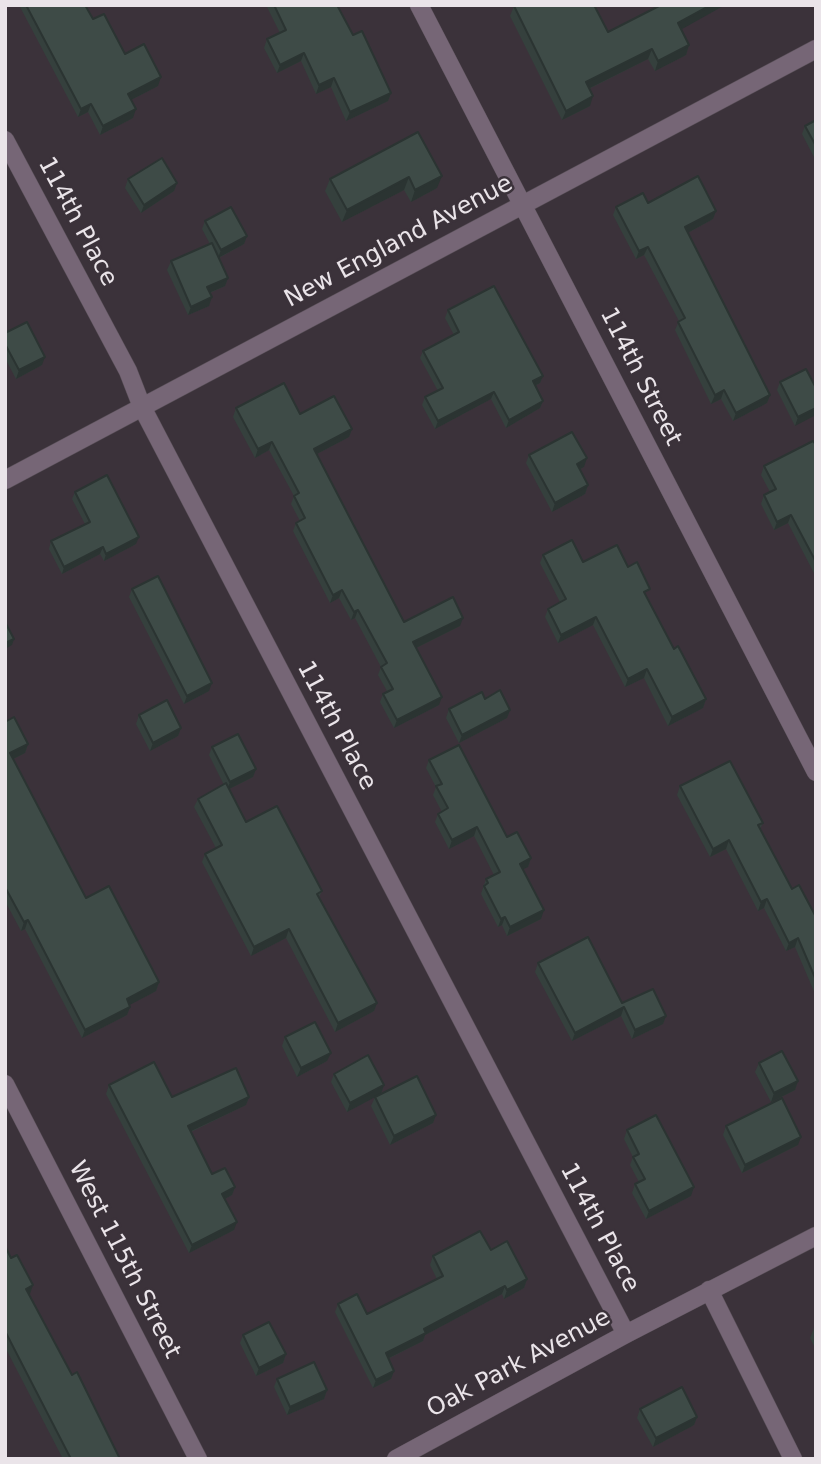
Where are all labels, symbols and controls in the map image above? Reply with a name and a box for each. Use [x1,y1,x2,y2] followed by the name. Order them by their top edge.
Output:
[31,153,123,291] street label: 114th Place
[280,170,518,314] street label: New England Avenue
[593,303,687,451] street label: 114th Street
[290,657,382,795] street label: 114th Place
[62,1157,186,1363] street label: West 115th Street
[553,1159,645,1297] street label: 114th Place
[422,1303,616,1425] street label: Oak Park Avenue

